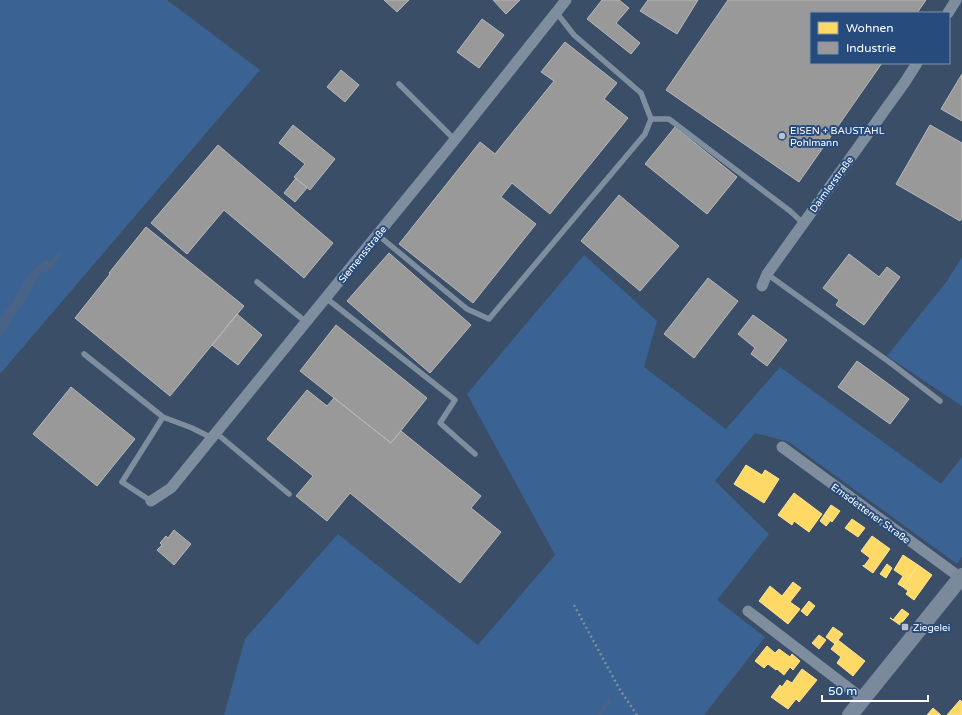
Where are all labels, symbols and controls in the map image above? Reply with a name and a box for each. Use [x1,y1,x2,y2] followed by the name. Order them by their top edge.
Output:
[810,12,950,64] legend
[846,21,894,35] text: Wohnen
[846,41,896,55] text: Industrie
[790,125,885,149] place label: EISEN + BAUSTAHL Pohlmann
[777,131,787,141] marker: EISEN + BAUSTAHL Pohlmann
[807,154,856,215] street label: Daimlerstraße
[336,224,390,286] street label: Siemensstraße
[829,481,912,547] street label: Emsdettener Straße
[900,622,910,632] marker: Ziegelei
[913,622,950,634] place label: Ziegelei
[822,677,928,703] scale bar
[828,684,857,698] text: 50 m

